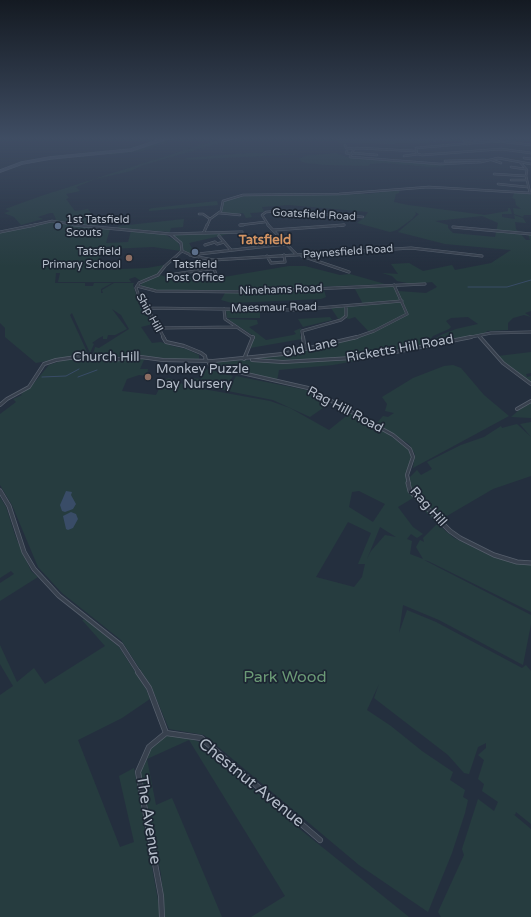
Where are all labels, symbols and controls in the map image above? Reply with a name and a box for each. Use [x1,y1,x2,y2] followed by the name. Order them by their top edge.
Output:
[272,206,356,224] street label: Goatsfield Road
[66,213,129,239] place label: 1st Tatsfield Scouts
[53,221,63,231] marker: 1st Tatsfield Scouts
[239,233,291,249] district label: Tatsfield
[302,242,394,262] street label: Paynesfield Road
[42,245,121,271] place label: Tatsfield Primary School
[190,247,200,257] marker: Tatsfield Post Office
[124,253,134,263] marker: Tatsfield Primary School
[166,258,224,284] place label: Tatsfield Post Office
[239,282,323,298] street label: Ninehams Road
[133,291,165,335] street label: Ship Hill
[231,301,317,315] street label: Maesmaur Road
[345,332,455,366] street label: Ricketts Hill Road
[281,335,339,361] street label: Old Lane
[72,350,140,366] street label: Church Hill
[156,362,249,393] place label: Monkey Puzzle Day Nursery
[143,372,153,382] marker: Monkey Puzzle Day Nursery
[304,383,386,437] street label: Rag Hill Road
[406,484,450,530] street label: Rag Hill
[243,668,327,688] park label: Park Wood
[194,734,308,832] street label: Chestnut Avenue
[131,774,165,866] street label: The Avenue

